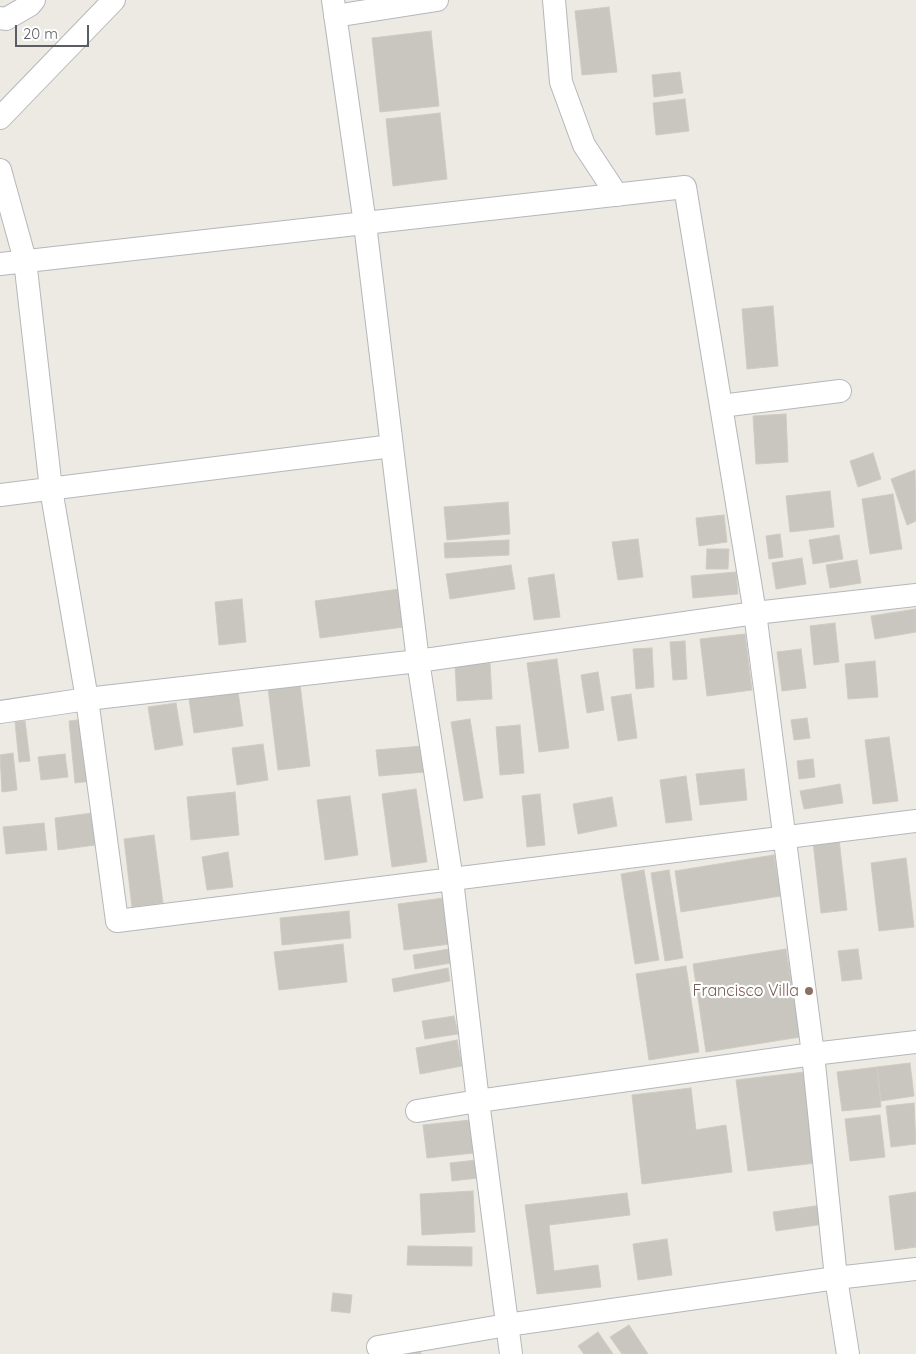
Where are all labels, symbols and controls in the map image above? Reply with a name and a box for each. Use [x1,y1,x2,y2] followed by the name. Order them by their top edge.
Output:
[18,15,91,47] scale bar
[23,24,58,43] text: 20 m
[693,981,799,1001] place label: Francisco Villa
[803,985,815,997] marker: Francisco Villa

